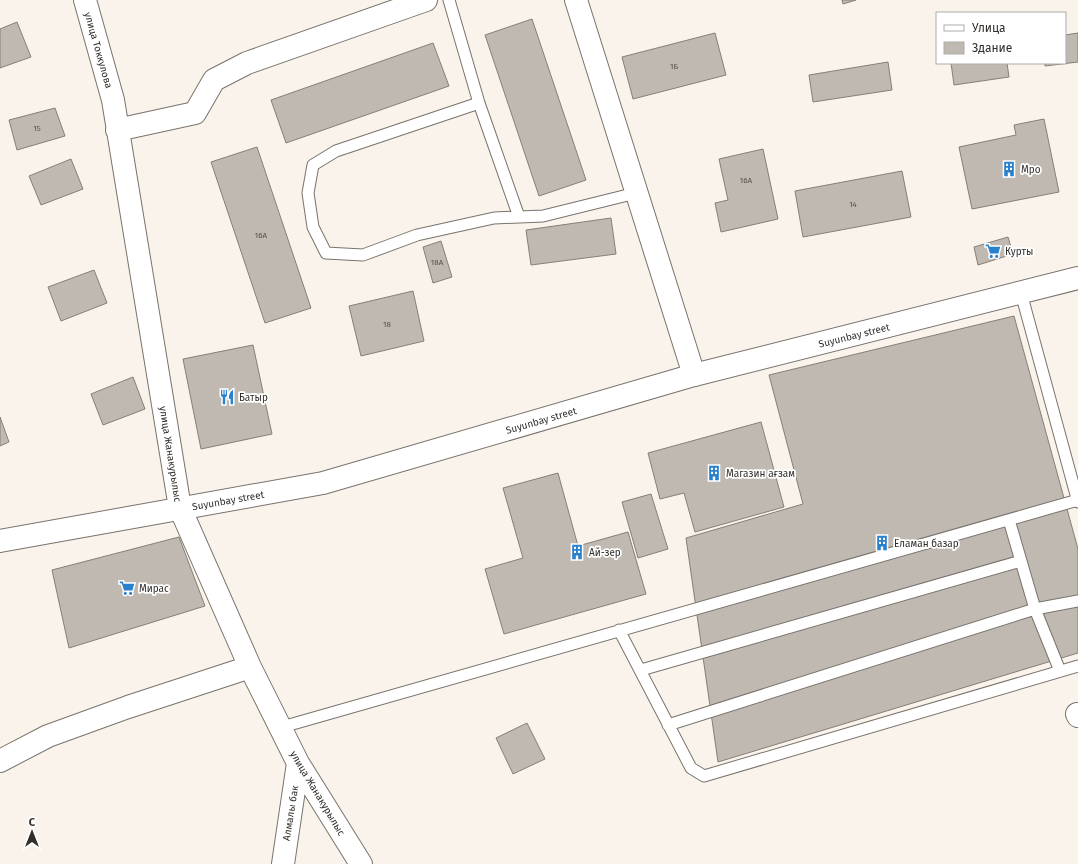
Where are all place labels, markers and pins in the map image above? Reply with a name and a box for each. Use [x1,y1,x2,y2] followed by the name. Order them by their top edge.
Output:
[1000,160,1018,178] building icon: Мро
[1021,164,1041,176] place label: Мро
[984,242,1002,260] supermarket icon: Курты
[1005,246,1033,258] place label: Курты
[218,388,236,406] restaurant icon: Батыр
[239,392,268,404] place label: Батыр
[705,464,723,482] building icon: Магазин ағзам
[726,468,795,480] place label: Магазин ағзам
[873,534,891,552] building icon: Еламан базар
[894,538,959,550] place label: Еламан базар
[568,543,586,561] building icon: Ай-зер
[589,547,621,559] place label: Ай-зер
[118,579,136,597] supermarket icon: Мирас
[139,583,169,595] place label: Мирас

